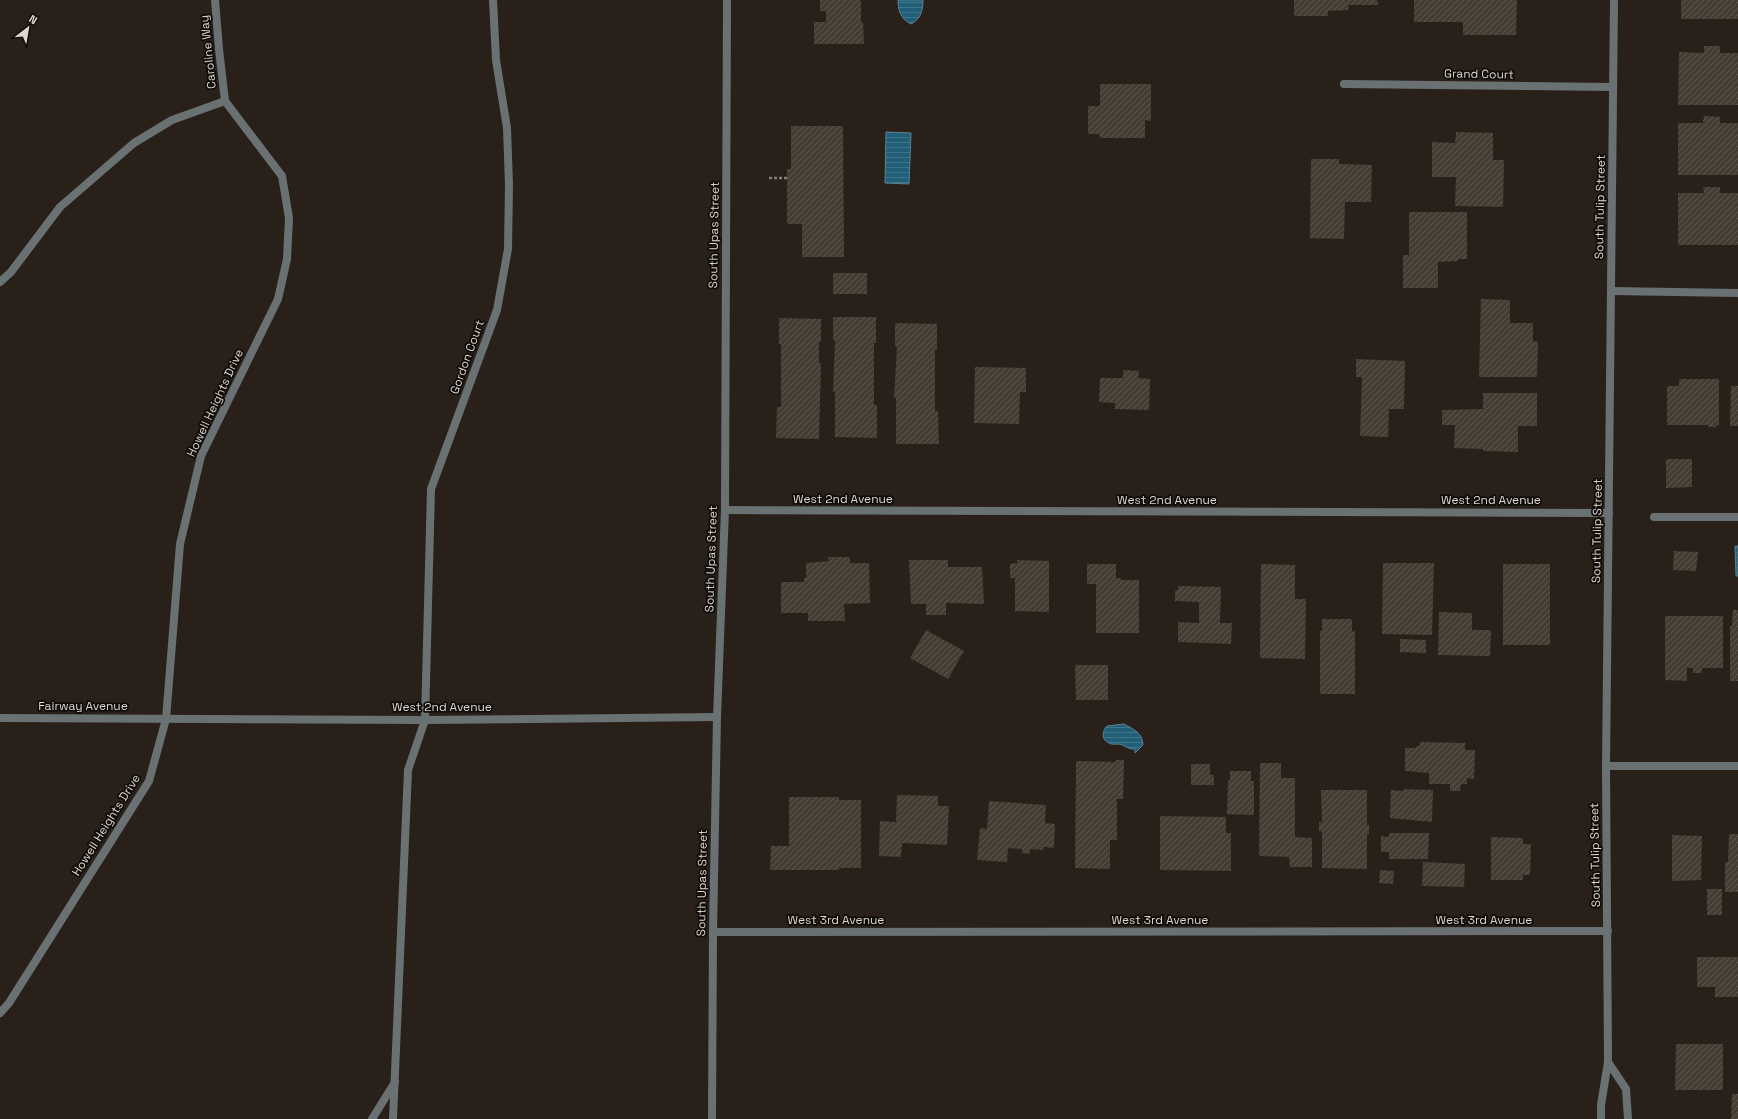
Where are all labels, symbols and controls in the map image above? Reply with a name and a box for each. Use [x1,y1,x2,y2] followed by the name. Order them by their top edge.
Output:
[8,8,48,48] north arrow
[26,12,40,27] text: N
[196,14,220,90] street label: Caroline Way
[1444,65,1514,83] street label: Grand Court
[1591,155,1609,259] street label: South Tulip Street
[705,182,723,288] street label: South Upas Street
[446,318,488,396] street label: Gordon Court
[183,347,247,459] street label: Howell Heights Drive
[1588,479,1606,583] street label: South Tulip Street
[793,491,893,507] street label: West 2nd Avenue
[1117,492,1217,508] street label: West 2nd Avenue
[1441,492,1541,508] street label: West 2nd Avenue
[701,505,721,613] street label: South Upas Street
[38,698,128,714] street label: Fairway Avenue
[392,699,492,715] street label: West 2nd Avenue
[68,771,144,879] street label: Howell Heights Drive
[1586,803,1604,907] street label: South Tulip Street
[693,830,711,936] street label: South Upas Street
[788,912,884,928] street label: West 3rd Avenue
[1112,912,1208,928] street label: West 3rd Avenue
[1436,912,1532,928] street label: West 3rd Avenue

